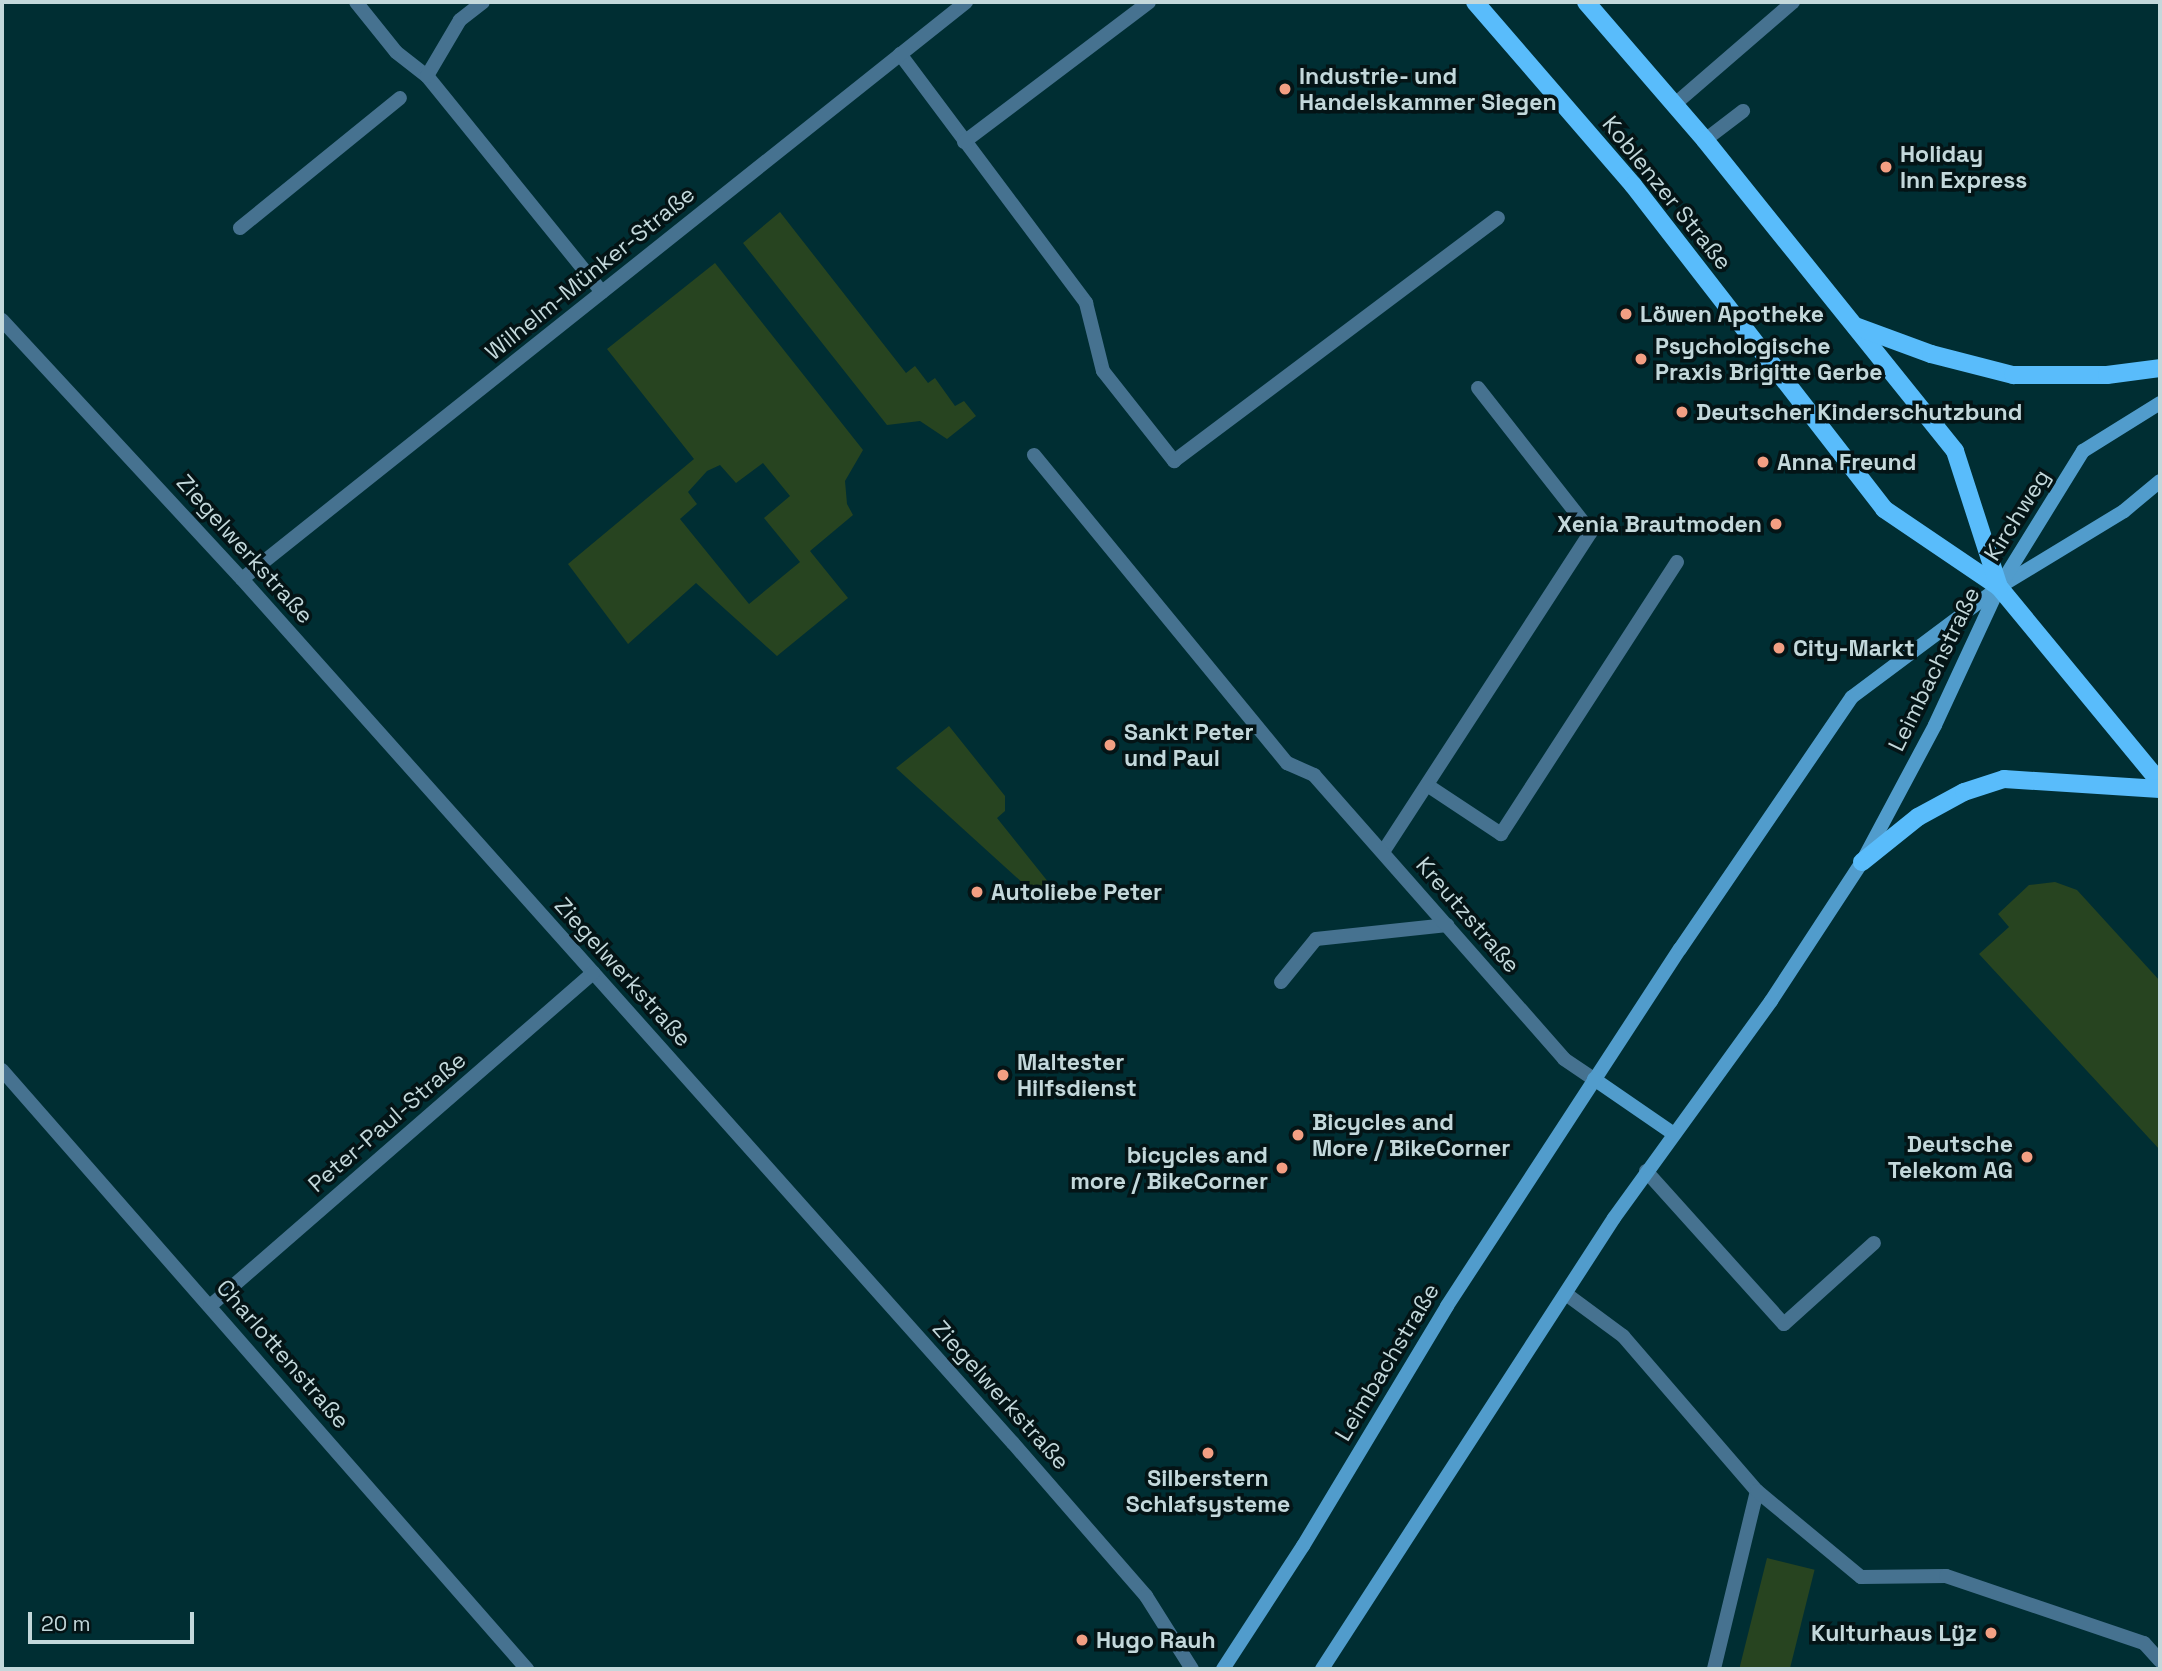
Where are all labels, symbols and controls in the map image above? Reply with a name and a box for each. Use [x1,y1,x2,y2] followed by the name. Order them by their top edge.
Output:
[1299,62,1557,116] place label: Industrie- und Handelskammer Siegen
[1277,81,1293,97] marker: Industrie- und Handelskammer Siegen
[1597,111,1737,275] street label: Koblenzer Straße
[1900,140,2027,194] place label: Holiday Inn Express
[1878,159,1894,175] marker: Holiday Inn Express
[480,180,700,366] street label: Wilhelm-Münker-Straße
[1640,300,1824,328] place label: Löwen Apotheke
[1618,306,1634,322] marker: Löwen Apotheke
[1655,332,1883,386] place label: Psychologische Praxis Brigitte Gerbe
[1633,351,1649,367] marker: Psychologische Praxis Brigitte Gerbe
[1696,398,2022,426] place label: Deutscher Kinderschutzbund
[1674,404,1690,420] marker: Deutscher Kinderschutzbund
[1777,448,1916,476] place label: Anna Freund
[1755,454,1771,470] marker: Anna Freund
[1978,464,2056,566] street label: Kirchweg
[171,469,319,629] street label: Ziegelwerkstraße
[1557,510,1762,538] place label: Xenia Brautmoden
[1768,516,1784,532] marker: Xenia Brautmoden
[1882,582,1986,756] street label: Leimbachstraße
[1793,634,1915,662] place label: City-Markt
[1771,640,1787,656] marker: City-Markt
[1124,718,1254,772] place label: Sankt Peter und Paul
[1102,737,1118,753] marker: Sankt Peter und Paul
[1410,851,1526,979] street label: Kreutzstraße
[991,878,1162,906] place label: Autoliebe Peter
[969,884,985,900] marker: Autoliebe Peter
[549,892,697,1052] street label: Ziegelwerkstraße
[302,1046,472,1198] street label: Peter-Paul-Straße
[1017,1048,1137,1102] place label: Maltester Hilfsdienst
[995,1067,1011,1083] marker: Maltester Hilfsdienst
[1312,1108,1510,1162] place label: Bicycles and More / BikeCorner
[1290,1127,1306,1143] marker: Bicycles and More / BikeCorner
[1887,1130,2013,1184] place label: Deutsche Telekom AG
[1070,1141,1268,1195] place label: bicycles and more / BikeCorner
[2019,1149,2035,1165] marker: Deutsche Telekom AG
[1274,1160,1290,1176] marker: bicycles and more / BikeCorner
[211,1274,355,1434] street label: Charlottenstraße
[1329,1278,1445,1446] street label: Leimbachstraße
[927,1315,1075,1475] street label: Ziegelwerkstraße
[1200,1445,1216,1461] marker: Silberstern Schlafsysteme
[1126,1464,1290,1518] place label: Silberstern Schlafsysteme
[32,1598,198,1642] scale bar
[41,1610,91,1637] text: 20 m
[1811,1619,1977,1647] place label: Kulturhaus Lÿz
[1983,1625,1999,1641] marker: Kulturhaus Lÿz
[1096,1626,1216,1654] place label: Hugo Rauh
[1074,1632,1090,1648] marker: Hugo Rauh

